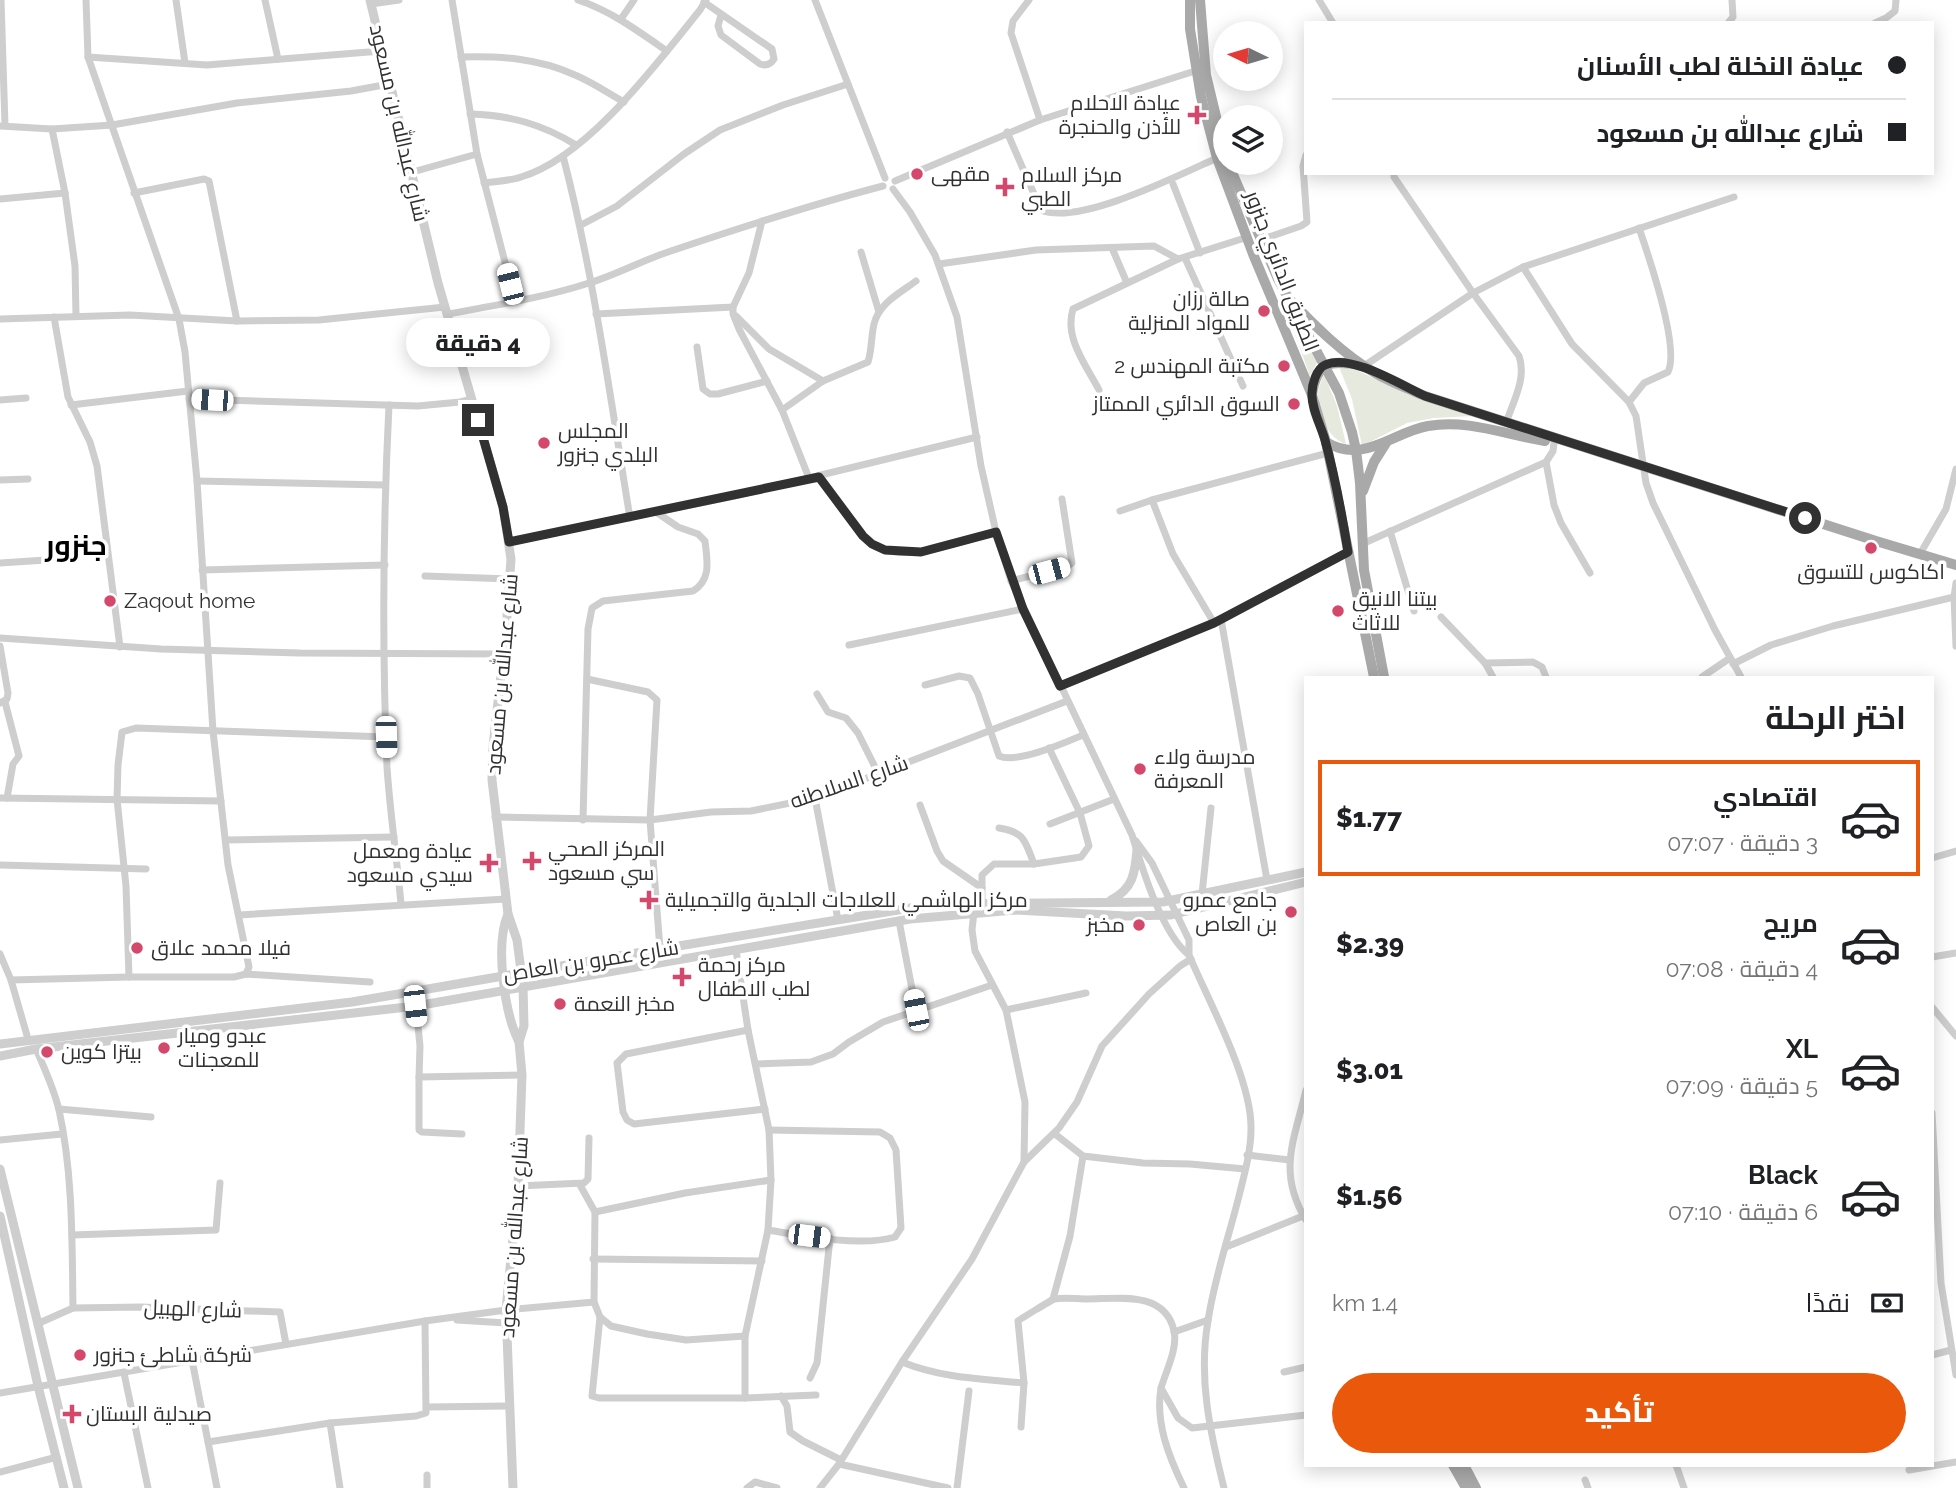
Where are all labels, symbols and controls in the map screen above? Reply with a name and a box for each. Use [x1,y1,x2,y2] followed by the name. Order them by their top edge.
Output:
[1213,21,1283,91] north arrow
[1213,21,1283,175] map controls
[363,22,435,224] street label: شارع عبدالله بن مسعود
[1577,51,1864,81] text: عيادة النخلة لطب الأسنان
[1059,90,1181,140] place label: عيادة الاحلام للأذن والحنجرة
[1187,105,1207,125] marker: عيادة الاحلام للأذن والحنجرة
[1213,105,1283,175] button: layers
[1596,118,1864,148] text: شارع عبدالله بن مسعود
[931,161,990,187] place label: مقهى
[1021,162,1122,215] place label: مركز السلام الطبي
[909,166,925,182] marker: مقهى
[995,177,1015,197] marker: مركز السلام الطبي
[1236,186,1325,356] street label: الطريق الدائري جنزور
[495,261,526,307] car
[1128,286,1250,335] place label: صالة رزان للمواد المنزلية
[1256,303,1272,319] marker: صالة رزان للمواد المنزلية
[406,318,550,368] callout: 4 دقيقة
[435,329,521,356] text: 4 دقيقة
[1114,353,1270,379] place label: مكتبة المهندس 2
[1276,358,1292,374] marker: مكتبة المهندس 2
[191,388,234,412] car
[1092,391,1280,420] place label: السوق الدائري الممتاز
[1286,396,1302,412] marker: السوق الدائري الممتاز
[462,404,494,436] route end
[557,418,659,471] place label: المجلس البلدي جنزور
[536,435,552,451] marker: المجلس البلدي جنزور
[1789,502,1821,534] route start
[44,529,107,562] district label: جنزور
[1863,540,1879,556] marker: اكاكوس للتسوق
[1026,555,1073,587] car
[1797,559,1945,585] place label: اكاكوس للتسوق
[479,572,525,776] street label: شارع عبدالله بن مسعود
[1352,586,1437,635] place label: بيتنا الانيق للاثاث
[124,588,255,613] place label: Zaqout home
[102,593,118,609] marker: Zaqout home
[1330,603,1346,619] marker: بيتنا الانيق للاثاث
[1765,699,1906,736] text: اختر الرحلة
[375,716,398,758] car
[1154,744,1256,793] place label: مدرسة ولاء المعرفة
[786,750,912,815] street label: شارع السلاطنه
[1132,761,1148,777] marker: مدرسة ولاء المعرفة
[1713,782,1818,812] text: اقتصادي
[1839,787,1902,850] icon: car
[1336,803,1402,833] text: $1.77
[1667,829,1818,856] text: 3 دقيقة · 07:07
[548,836,665,888] place label: المركز الصحي سي مسعود
[347,838,473,891] place label: عيادة ومعمل سيدي مسعود
[522,851,542,871] marker: المركز الصحي سي مسعود
[479,853,499,873] marker: عيادة ومعمل سيدي مسعود
[665,887,1028,916] place label: مركز الهاشمي للعلاجات الجلدية والتجميلية
[1183,887,1277,937] place label: جامع عمرو بن العاص
[639,890,659,910] marker: مركز الهاشمي للعلاجات الجلدية والتجميلية
[1283,904,1299,920] marker: جامع عمرو بن العاص
[1763,908,1818,938] text: مريح
[1085,912,1125,937] place label: مخبز
[1839,913,1902,976] icon: car
[1131,917,1147,933] marker: مخبز
[1336,929,1404,959] text: $2.39
[501,934,681,989] street label: شارع عمرو بن العاص
[151,935,291,961] place label: فيلا محمد علاق
[129,940,145,956] marker: فيلا محمد علاق
[698,952,810,1002] place label: مركز رحمة لطب الاطفال
[1665,955,1818,982] text: 4 دقيقة · 07:08
[672,967,692,987] marker: مركز رحمة لطب الاطفال
[403,984,428,1028] car
[902,987,931,1033] car
[574,991,675,1016] place label: مخبز النعمة
[552,996,568,1012] marker: مخبز النعمة
[177,1023,267,1072] place label: عبدو وميار للمعجنات
[1786,1034,1818,1064] text: XL
[61,1039,142,1065] place label: بيتزا كوين
[1839,1039,1902,1102] icon: car
[156,1040,172,1056] marker: عبدو وميار للمعجنات
[39,1044,55,1060] marker: بيتزا كوين
[1336,1055,1403,1085] text: $3.01
[1666,1072,1818,1099] text: 5 دقيقة · 07:09
[493,1135,535,1339] street label: شارع عبدالله بن مسعود
[1748,1160,1818,1190] text: Black
[1839,1165,1902,1228] icon: car
[1336,1181,1403,1211] text: $1.56
[1668,1198,1818,1225] text: 6 دقيقة · 07:10
[787,1223,832,1249] car
[1868,1284,1906,1322] icon: cash
[1806,1288,1850,1318] text: نقدًا
[1332,1289,1398,1316] text: 1.4 km
[143,1294,243,1325] street label: شارع الهبيل
[93,1342,252,1368] place label: شركة شاطئ جنزور
[72,1347,88,1363] marker: شركة شاطئ جنزور
[1332,1373,1906,1453] button: تأكيد
[86,1401,212,1427] place label: صيدلية البستان
[64,1406,80,1422] marker: صيدلية البستان

